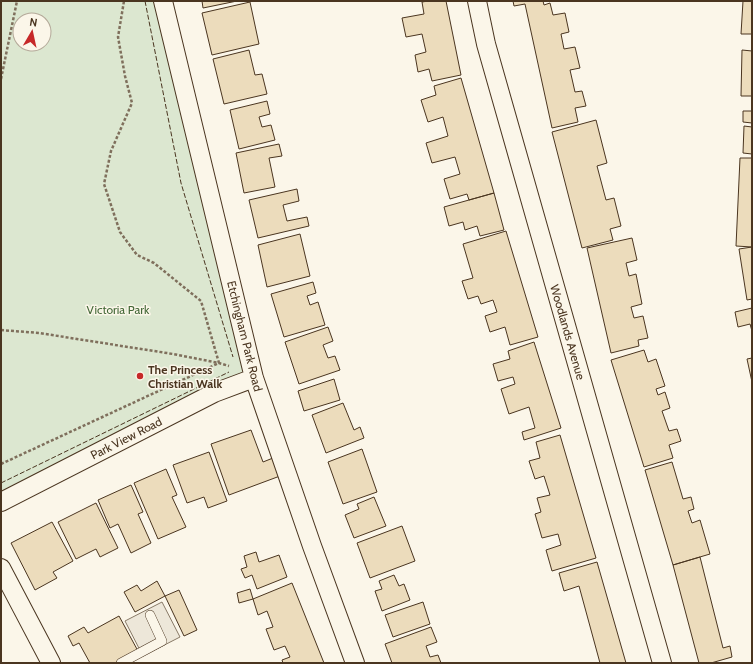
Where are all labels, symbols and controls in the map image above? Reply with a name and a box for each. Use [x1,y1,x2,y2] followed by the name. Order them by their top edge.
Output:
[12,12,52,52] north arrow
[29,15,39,30] text: N
[224,279,266,393] street label: Etchingham Park Road
[547,283,589,381] street label: Woodlands Avenue
[87,302,150,317] park label: Victoria Park
[148,362,222,391] place label: The Princess Christian Walk
[135,371,145,381] marker: The Princess Christian Walk
[88,414,164,462] street label: Park View Road

